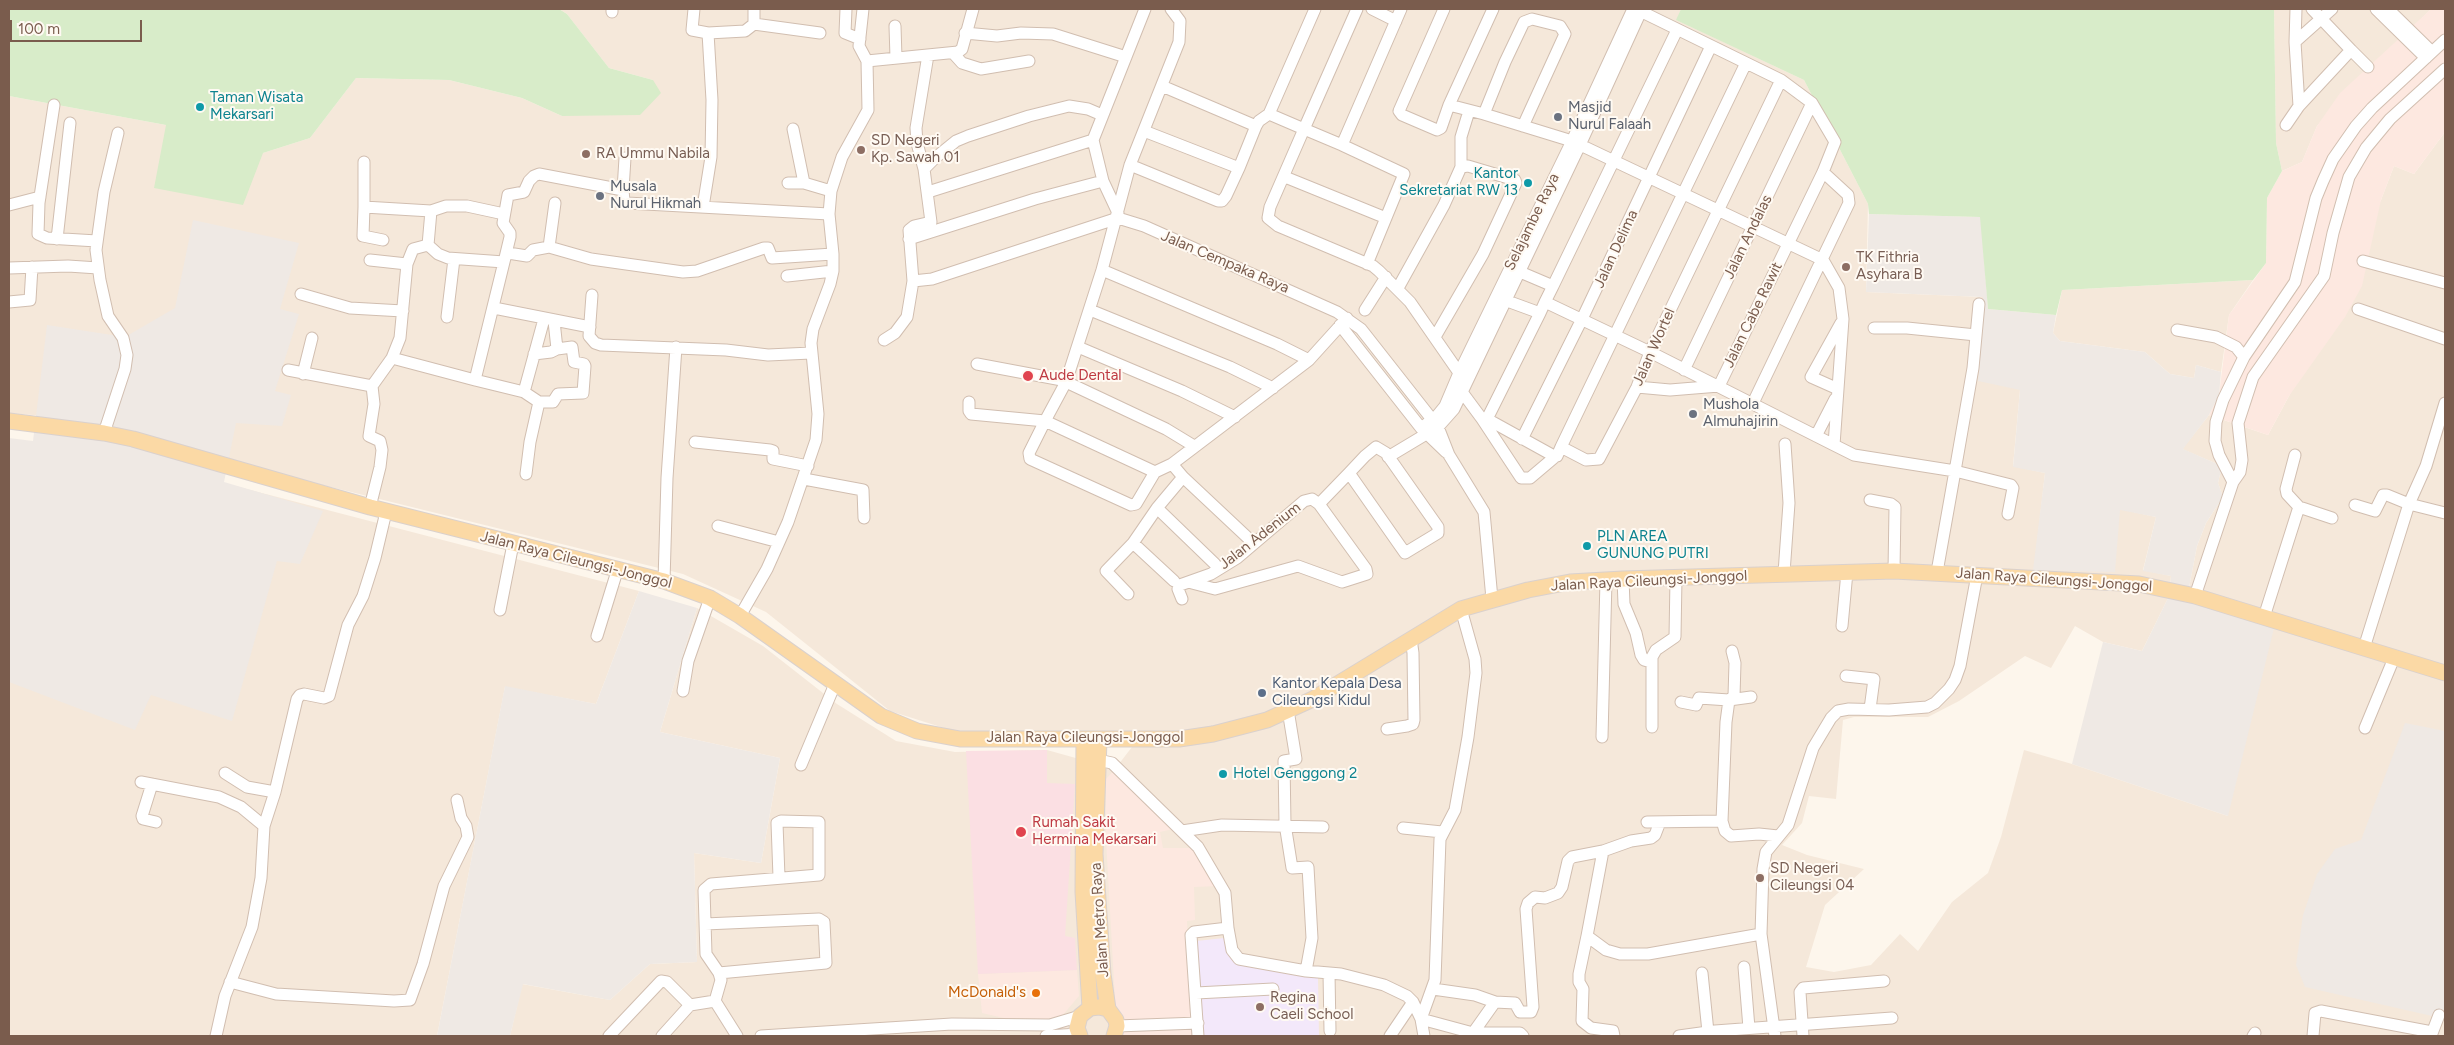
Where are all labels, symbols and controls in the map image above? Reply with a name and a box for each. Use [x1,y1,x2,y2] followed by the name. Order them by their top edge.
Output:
[12,10,145,42] scale bar
[18,20,60,38] text: 100 m
[210,89,303,124] place label: Taman Wisata Mekarsari
[1568,99,1651,134] place label: Masjid Nurul Falaah
[194,101,206,113] marker: Taman Wisata Mekarsari
[1552,111,1564,123] marker: Masjid Nurul Falaah
[871,132,960,167] place label: SD Negeri Kp. Sawah 01
[855,144,867,156] marker: SD Negeri Kp. Sawah 01
[596,145,710,163] place label: RA Ummu Nabila
[580,148,592,160] marker: RA Ummu Nabila
[1399,165,1518,200] place label: Kantor Sekretariat RW 13
[1501,171,1563,273] street label: Selajambe Raya
[1522,177,1534,189] marker: Kantor Sekretariat RW 13
[610,178,701,213] place label: Musala Nurul Hikmah
[594,190,606,202] marker: Musala Nurul Hikmah
[1720,192,1776,282] street label: Jalan Andalas
[1590,207,1642,291] street label: Jalan Delima
[1158,227,1292,297] street label: Jalan Cempaka Raya
[1856,249,1923,284] place label: TK Fithria Asyhara B
[1720,259,1786,371] street label: Jalan Cabe Rawit
[1840,261,1852,273] marker: TK Fithria Asyhara B
[1629,305,1679,389] street label: Jalan Wortel
[1039,367,1122,385] place label: Aude Dental
[1021,369,1035,383] marker: Aude Dental
[1703,396,1778,431] place label: Mushola Almuhajirin
[1687,408,1699,420] marker: Mushola Almuhajirin
[1216,499,1304,573] street label: Jalan Adenium
[478,527,674,593] street label: Jalan Raya Cileungsi-Jonggol
[1597,528,1709,563] place label: PLN AREA GUNUNG PUTRI
[1581,540,1593,552] marker: PLN AREA GUNUNG PUTRI
[1955,564,2153,596] street label: Jalan Raya Cileungsi-Jonggol
[1550,567,1748,595] street label: Jalan Raya Cileungsi-Jonggol
[1272,675,1402,710] place label: Kantor Kepala Desa Cileungsi Kidul
[1256,687,1268,699] marker: Kantor Kepala Desa Cileungsi Kidul
[987,729,1183,747] street label: Jalan Raya Cileungsi-Jonggol
[1233,765,1357,783] place label: Hotel Genggong 2
[1217,768,1229,780] marker: Hotel Genggong 2
[1032,814,1156,849] place label: Rumah Sakit Hermina Mekarsari
[1014,825,1028,839] marker: Rumah Sakit Hermina Mekarsari
[1770,860,1854,895] place label: SD Negeri Cileungsi 04
[1087,862,1113,978] street label: Jalan Metro Raya
[1754,872,1766,884] marker: SD Negeri Cileungsi 04
[948,984,1026,1002] place label: McDonald's
[1030,987,1042,999] marker: McDonald's
[1270,989,1354,1024] place label: Regina Caeli School
[1254,1001,1266,1013] marker: Regina Caeli School

